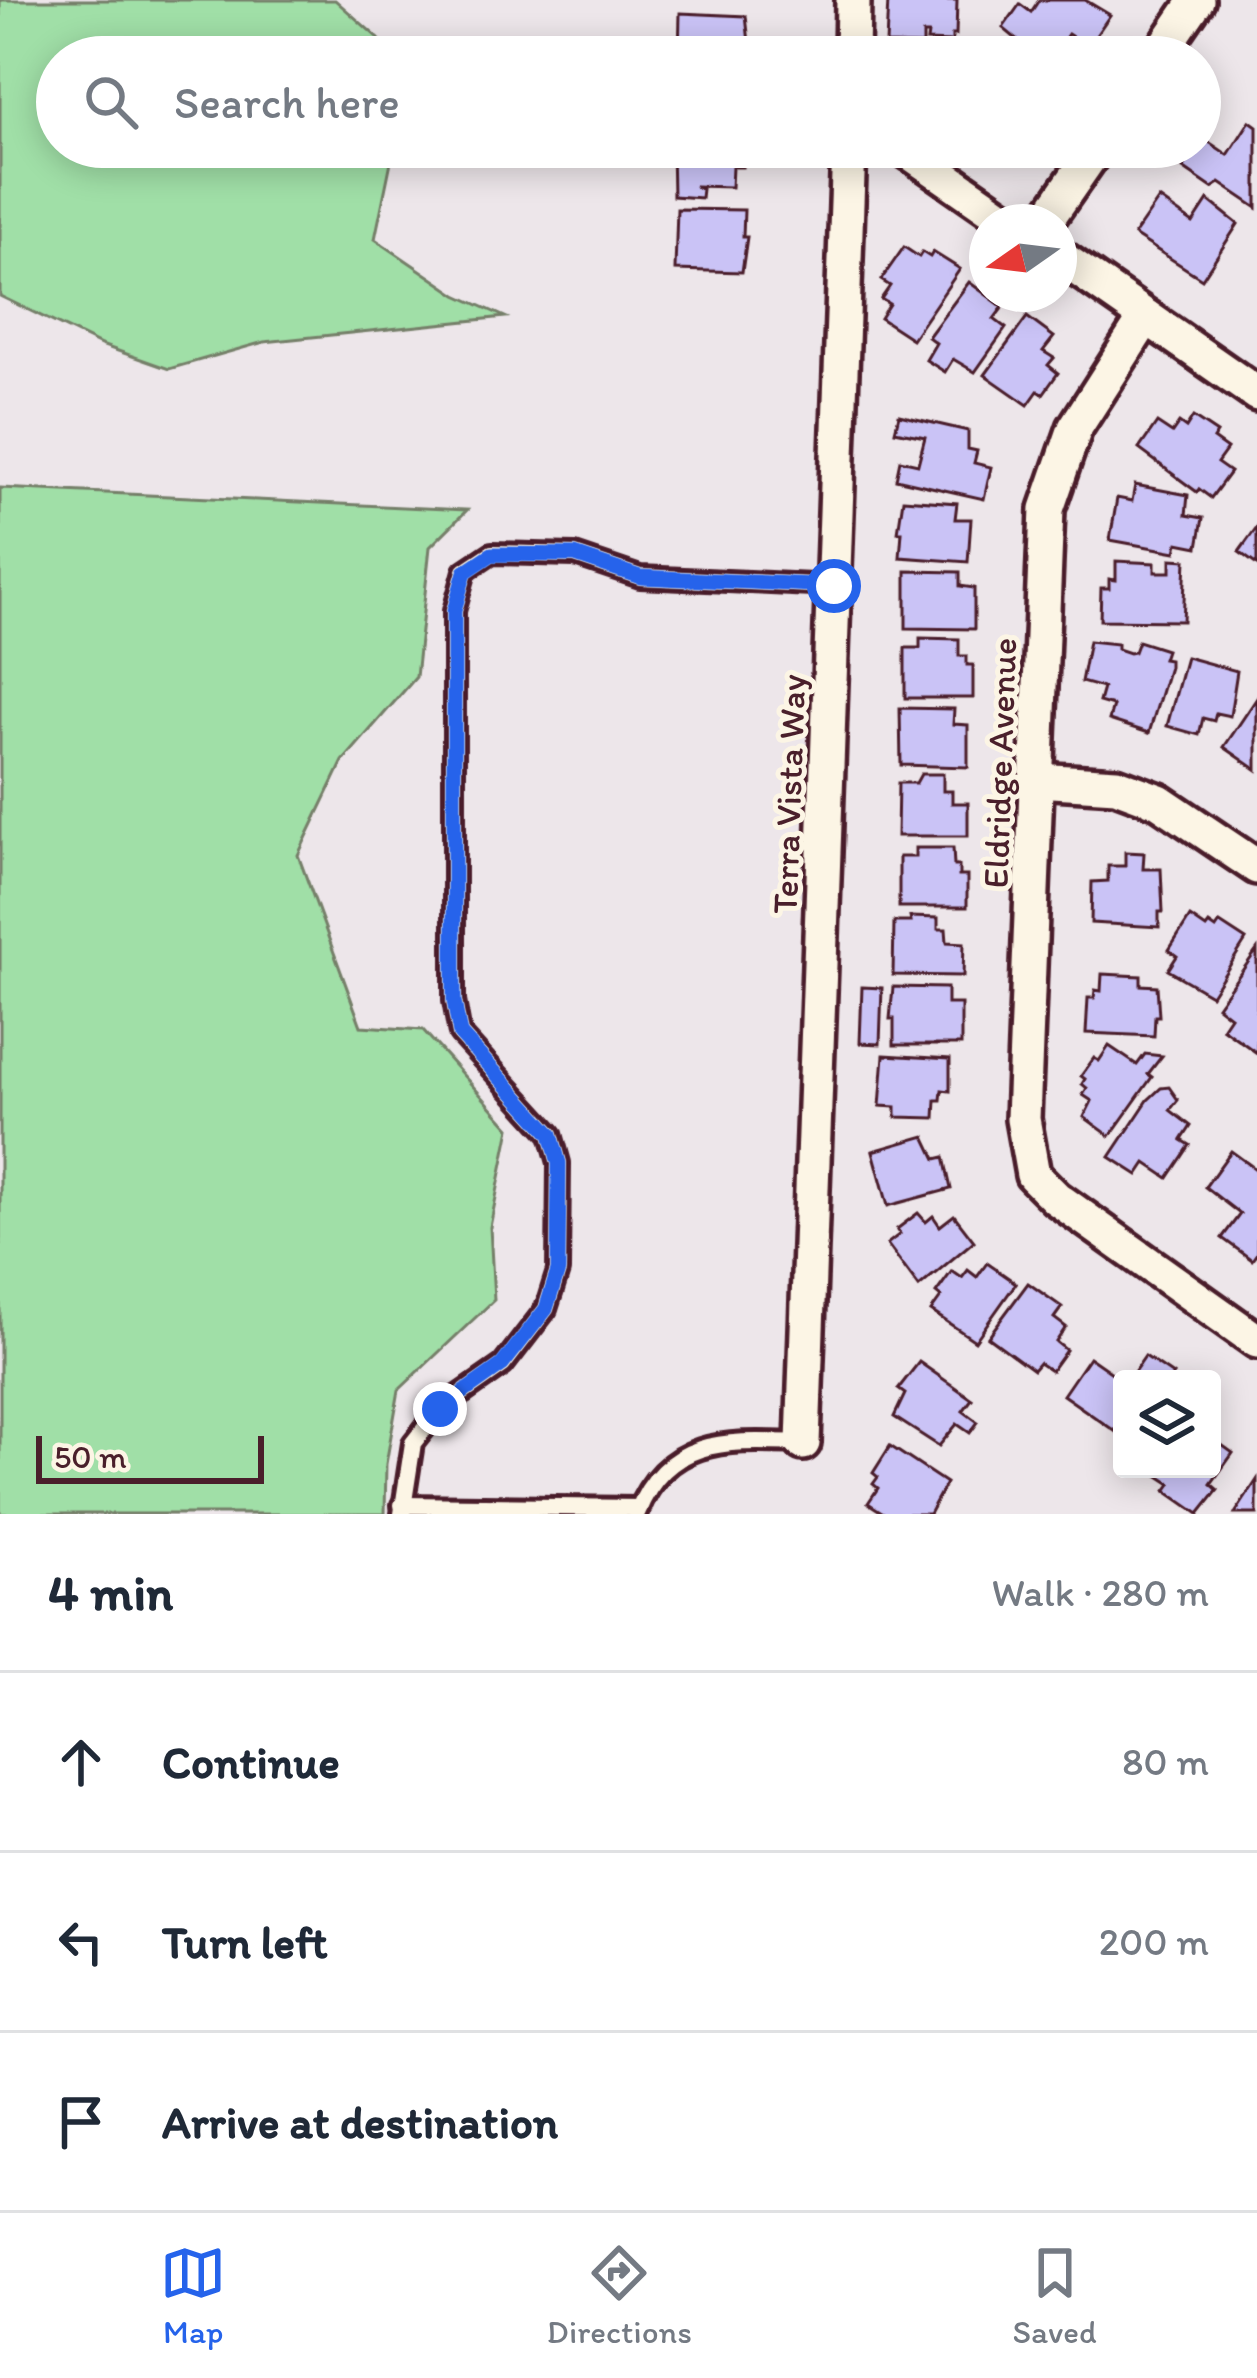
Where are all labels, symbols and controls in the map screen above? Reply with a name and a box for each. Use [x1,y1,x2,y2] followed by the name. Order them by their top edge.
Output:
[36,36,1221,168] search box
[78,69,144,135] icon: search
[174,75,400,129] text: Search here
[969,204,1077,312] north arrow
[807,559,861,613] route start
[974,637,1025,889] street label: Eldridge Avenue
[763,673,814,915] street label: Terra Vista Way
[1113,1370,1221,1478] map controls
[1113,1370,1221,1478] button: layers
[413,1382,467,1436] route end
[36,1430,264,1483] scale bar
[54,1437,127,1476] text: 50 m
[48,1562,173,1623] text: 4 min
[991,1569,1209,1616] text: Walk · 280 m
[48,1729,114,1795] icon: ahead
[162,1735,340,1789] text: Continue
[1122,1738,1209,1785] text: 80 m
[48,1909,114,1975] icon: left
[162,1915,328,1969] text: Turn left
[1099,1918,1209,1965] text: 200 m
[48,2089,114,2155] icon: arrive
[162,2095,558,2149] text: Arrive at destination
[160,2240,226,2351] tab: Map
[547,2240,692,2351] tab: Directions
[1013,2240,1097,2351] tab: Saved

